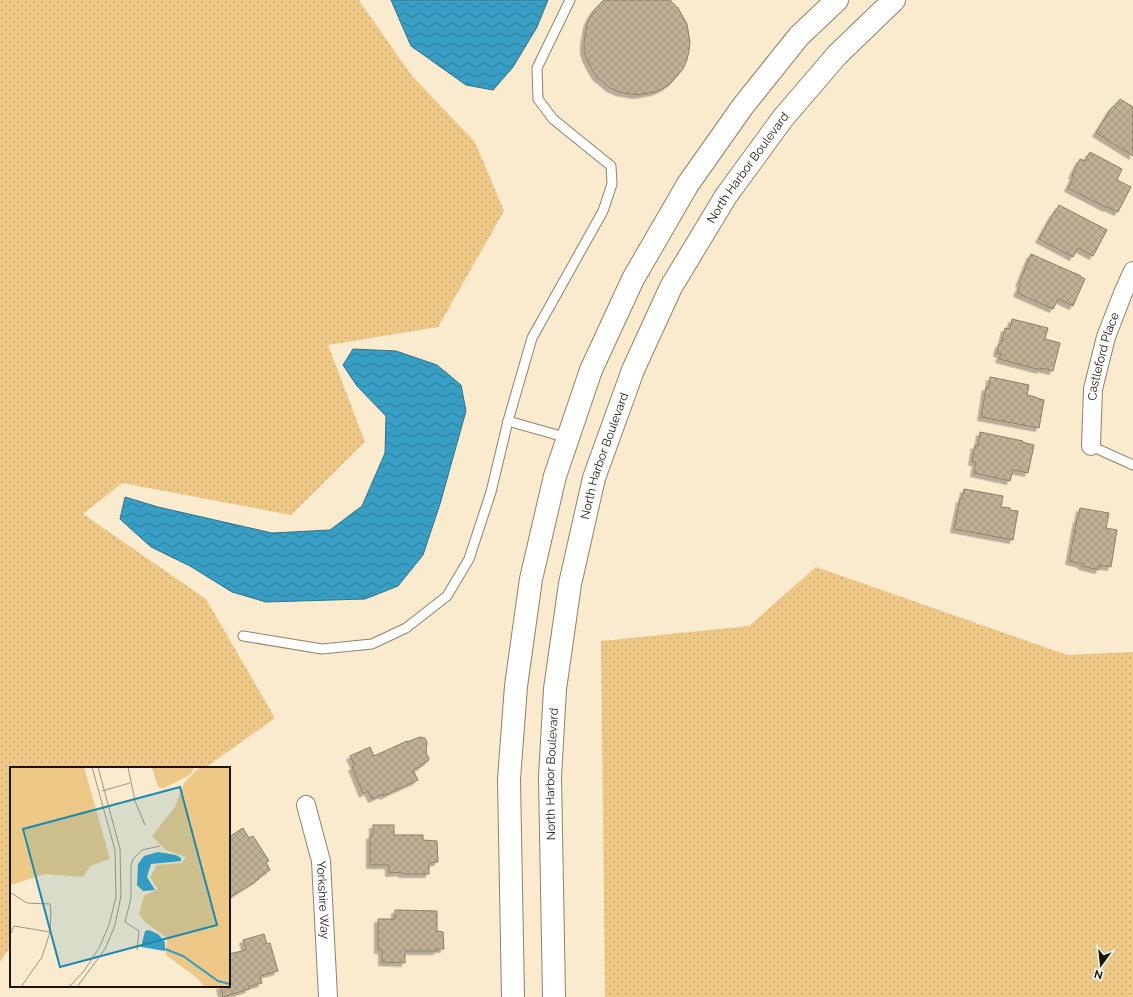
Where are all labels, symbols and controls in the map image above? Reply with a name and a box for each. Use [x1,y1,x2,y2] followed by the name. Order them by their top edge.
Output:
[704,109,792,226] street label: North Harbor Boulevard
[1086,310,1122,401] street label: Castleford Place
[578,391,631,521] street label: North Harbor Boulevard
[543,708,561,840] street label: North Harbor Boulevard
[10,767,230,987] inset map
[314,860,332,940] street label: Yorkshire Way
[1081,945,1121,985] north arrow
[1093,967,1104,982] text: N

